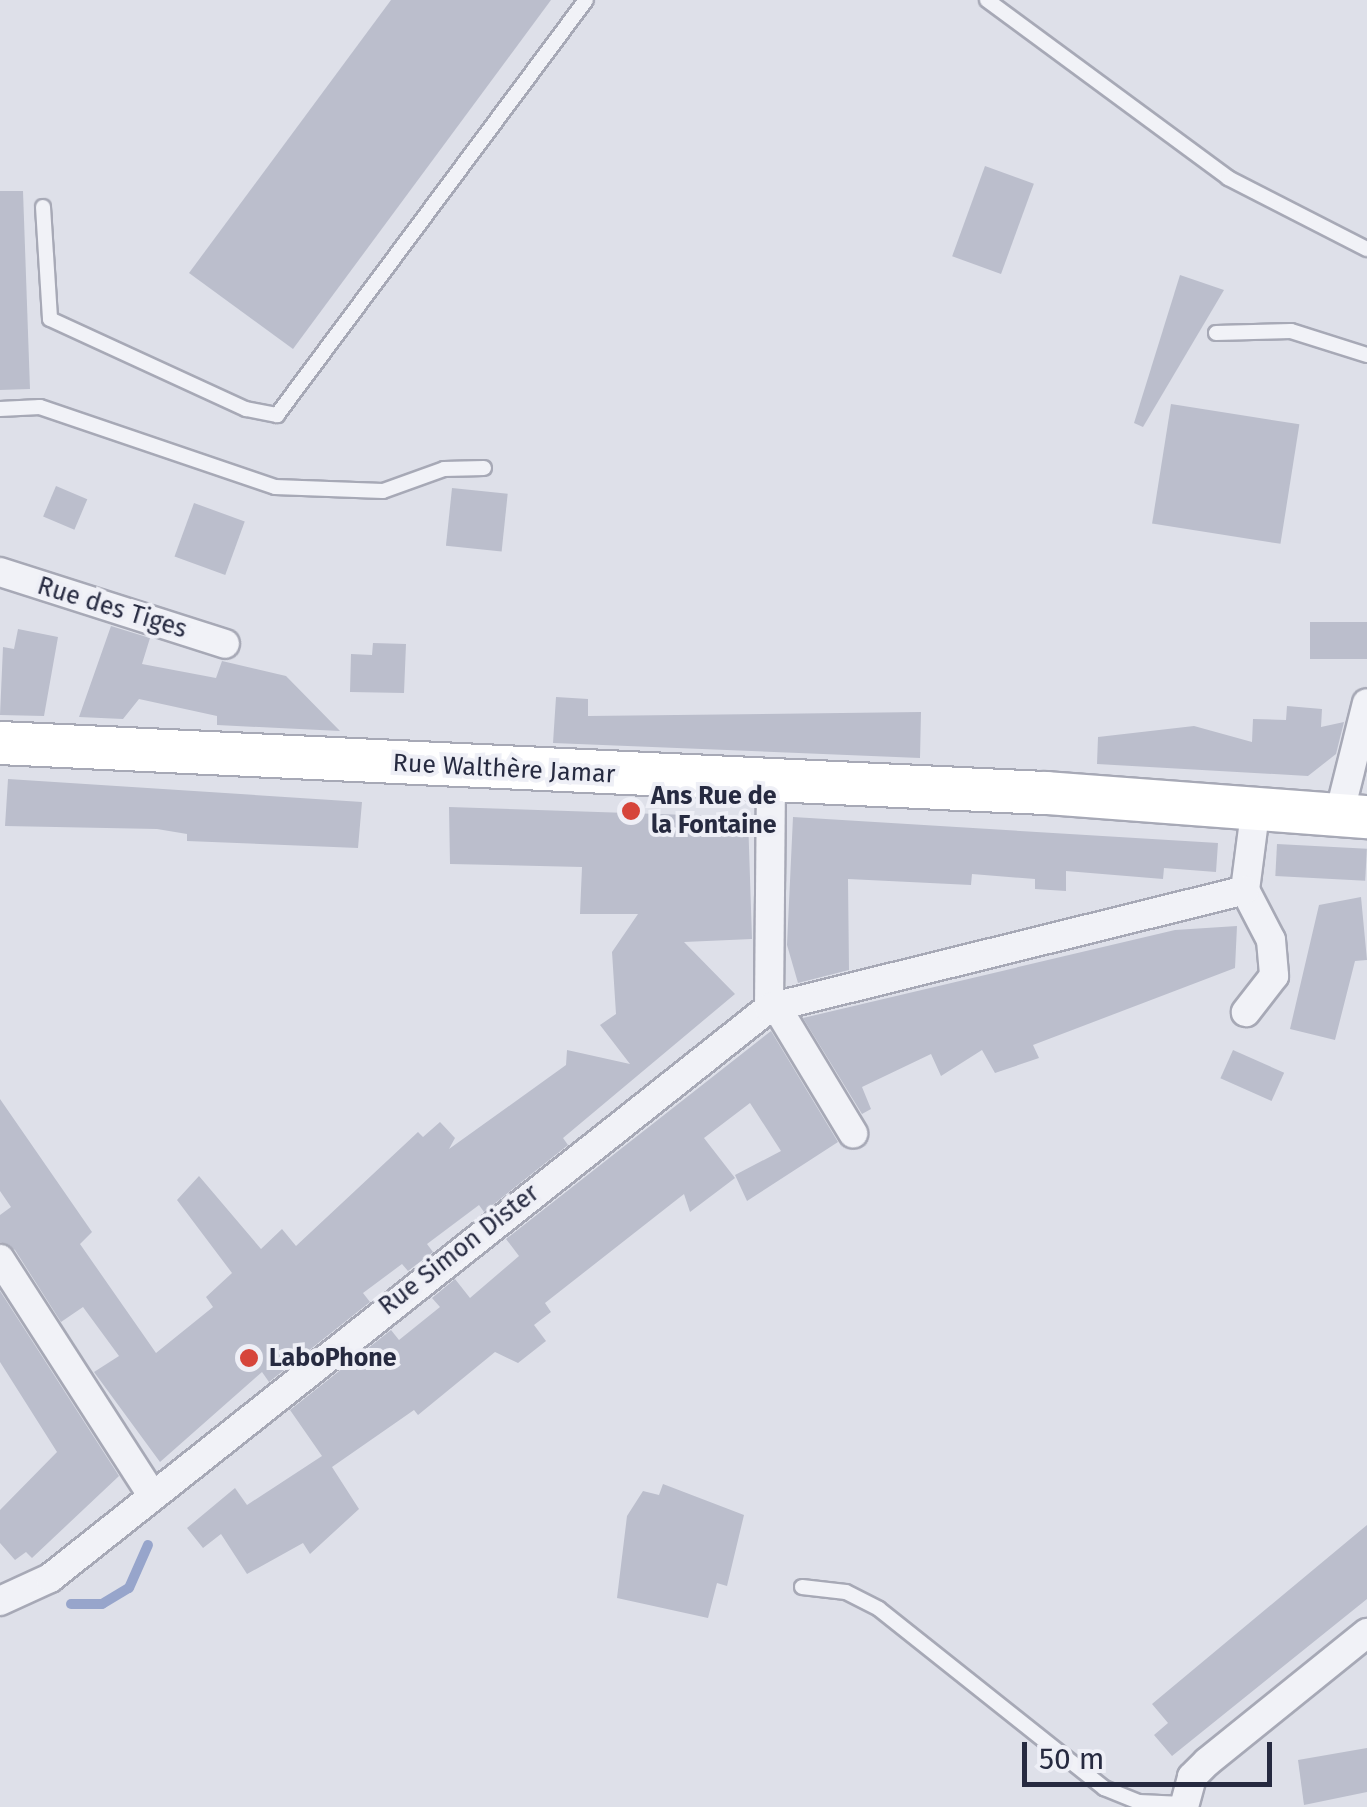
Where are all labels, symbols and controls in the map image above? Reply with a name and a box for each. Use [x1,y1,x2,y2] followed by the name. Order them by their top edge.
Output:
[34,571,190,645] street label: Rue des Tiges
[392,748,616,790] street label: Rue Walthère Jamar
[651,782,777,841] place label: Ans Rue de la Fontaine
[620,800,642,822] marker: Ans Rue de la Fontaine
[373,1178,545,1322] street label: Rue Simon Dister
[269,1343,397,1373] place label: LaboPhone
[238,1347,260,1369] marker: LaboPhone
[1027,1722,1277,1784] scale bar
[1039,1741,1104,1777] text: 50 m

